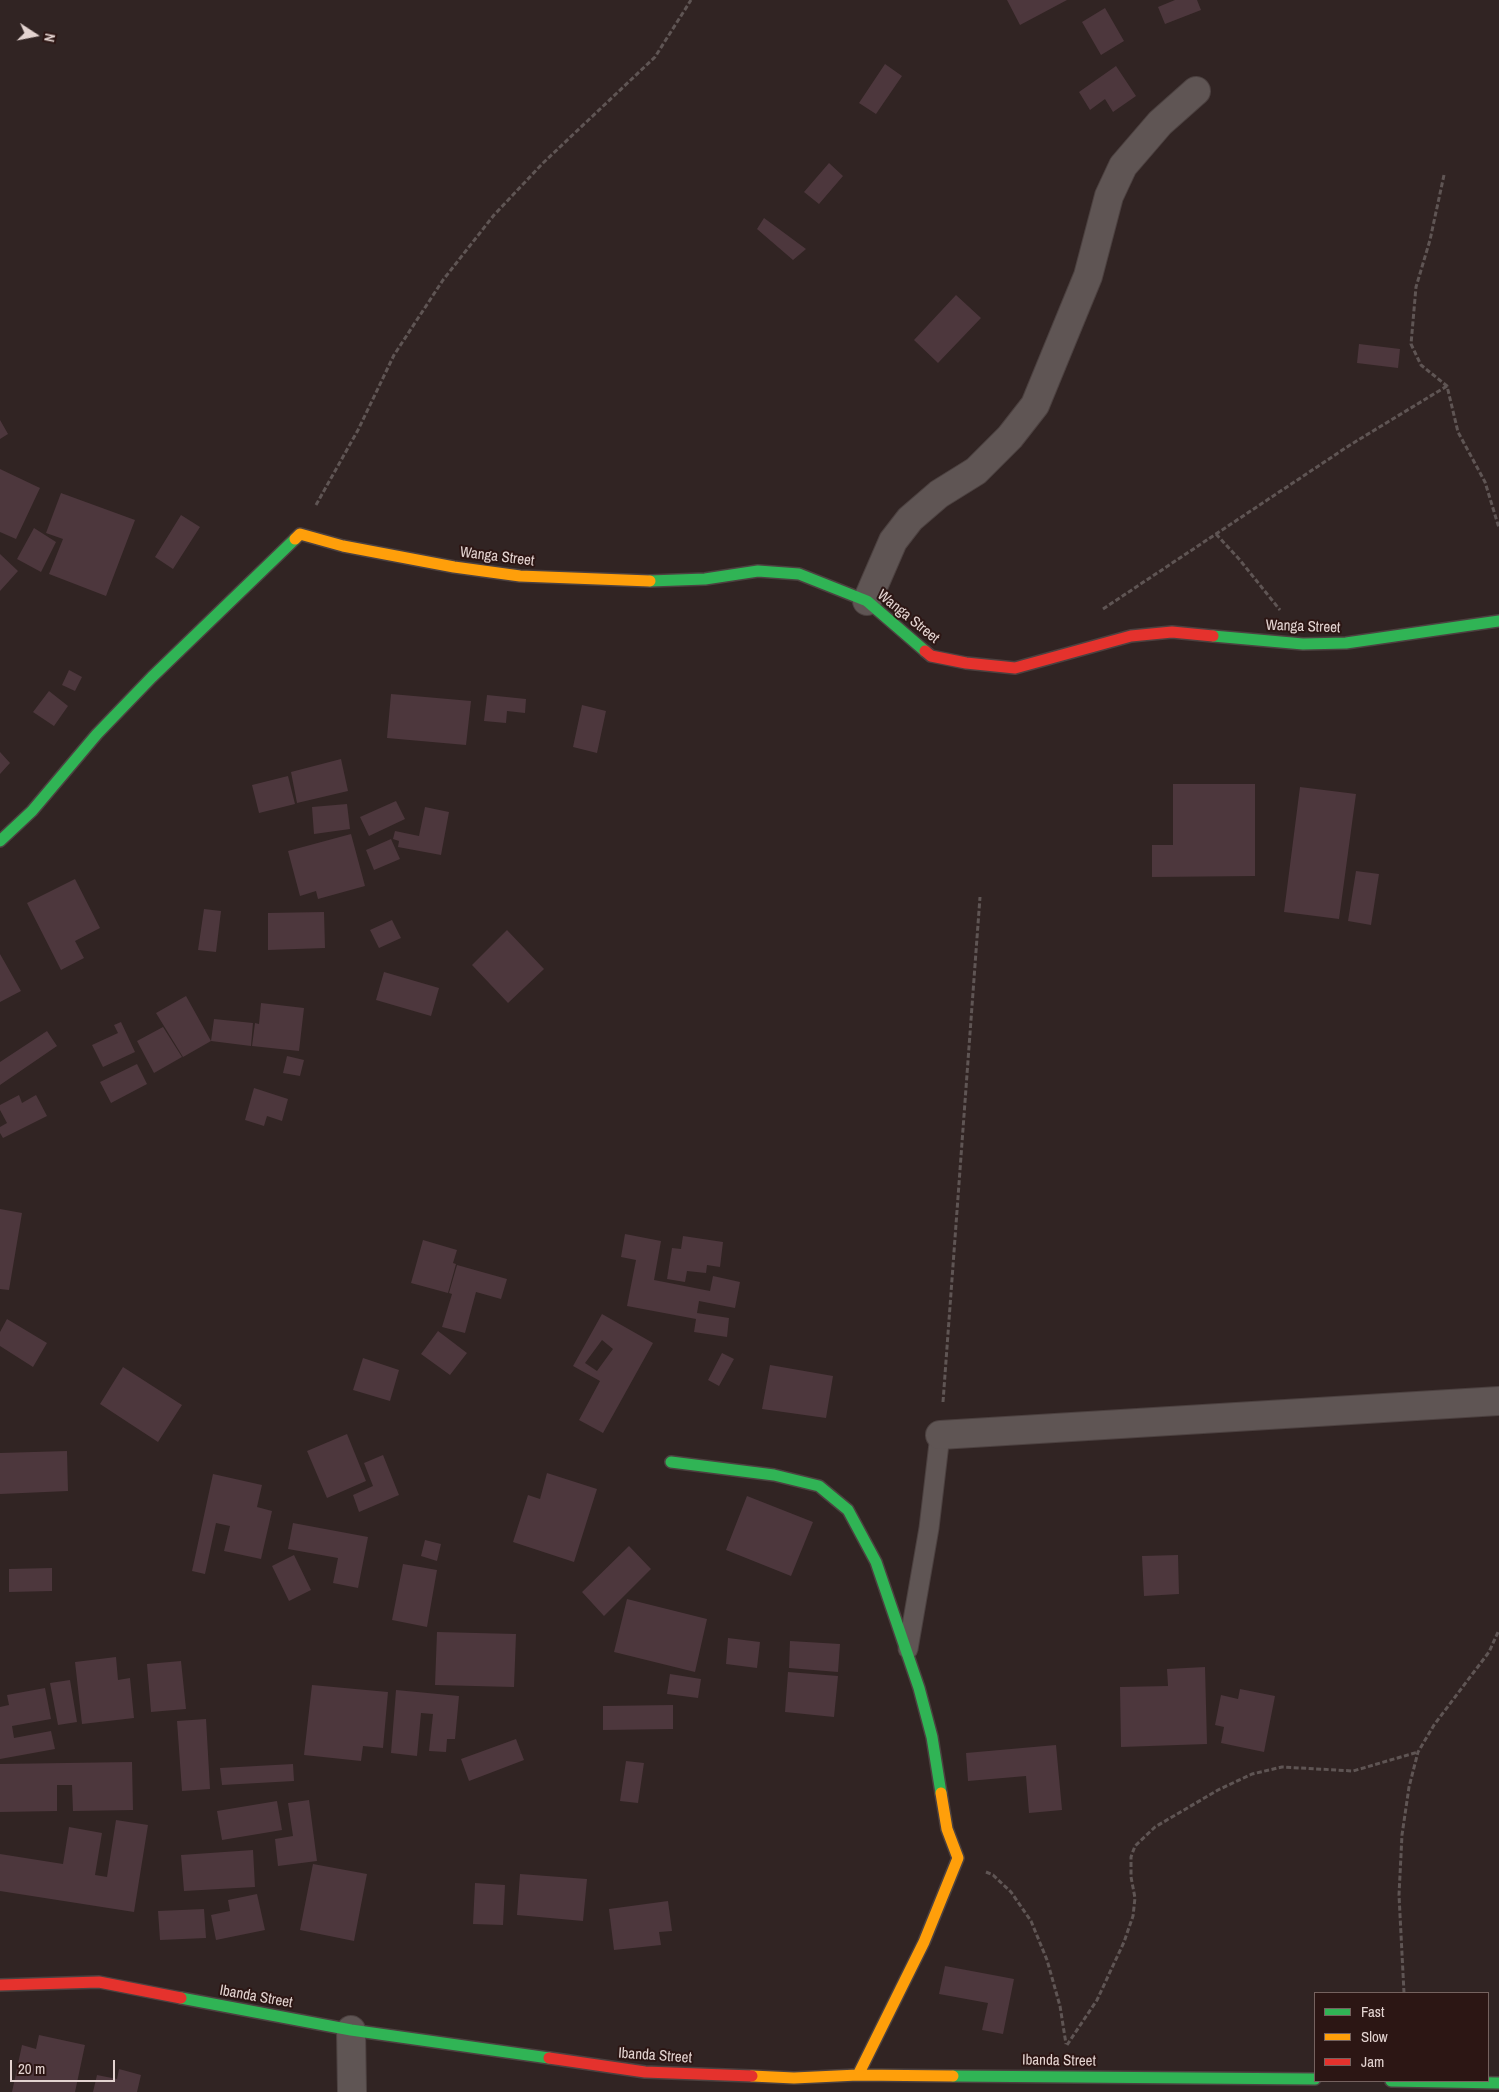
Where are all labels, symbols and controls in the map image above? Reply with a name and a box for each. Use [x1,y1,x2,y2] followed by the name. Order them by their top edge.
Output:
[10,10,60,60] north arrow
[40,32,59,44] text: N
[459,544,535,570] street label: Wanga Street
[873,586,943,648] street label: Wanga Street
[1265,617,1341,637] street label: Wanga Street
[218,1982,294,2012] street label: Ibanda Street
[1314,1992,1489,2082] legend
[1361,2001,1384,2022] text: Fast
[1361,2026,1388,2047] text: Slow
[618,2044,692,2068] street label: Ibanda Street
[12,2050,118,2082] scale bar
[1022,2051,1096,2071] street label: Ibanda Street
[1361,2051,1384,2072] text: Jam
[18,2058,45,2079] text: 20 m

